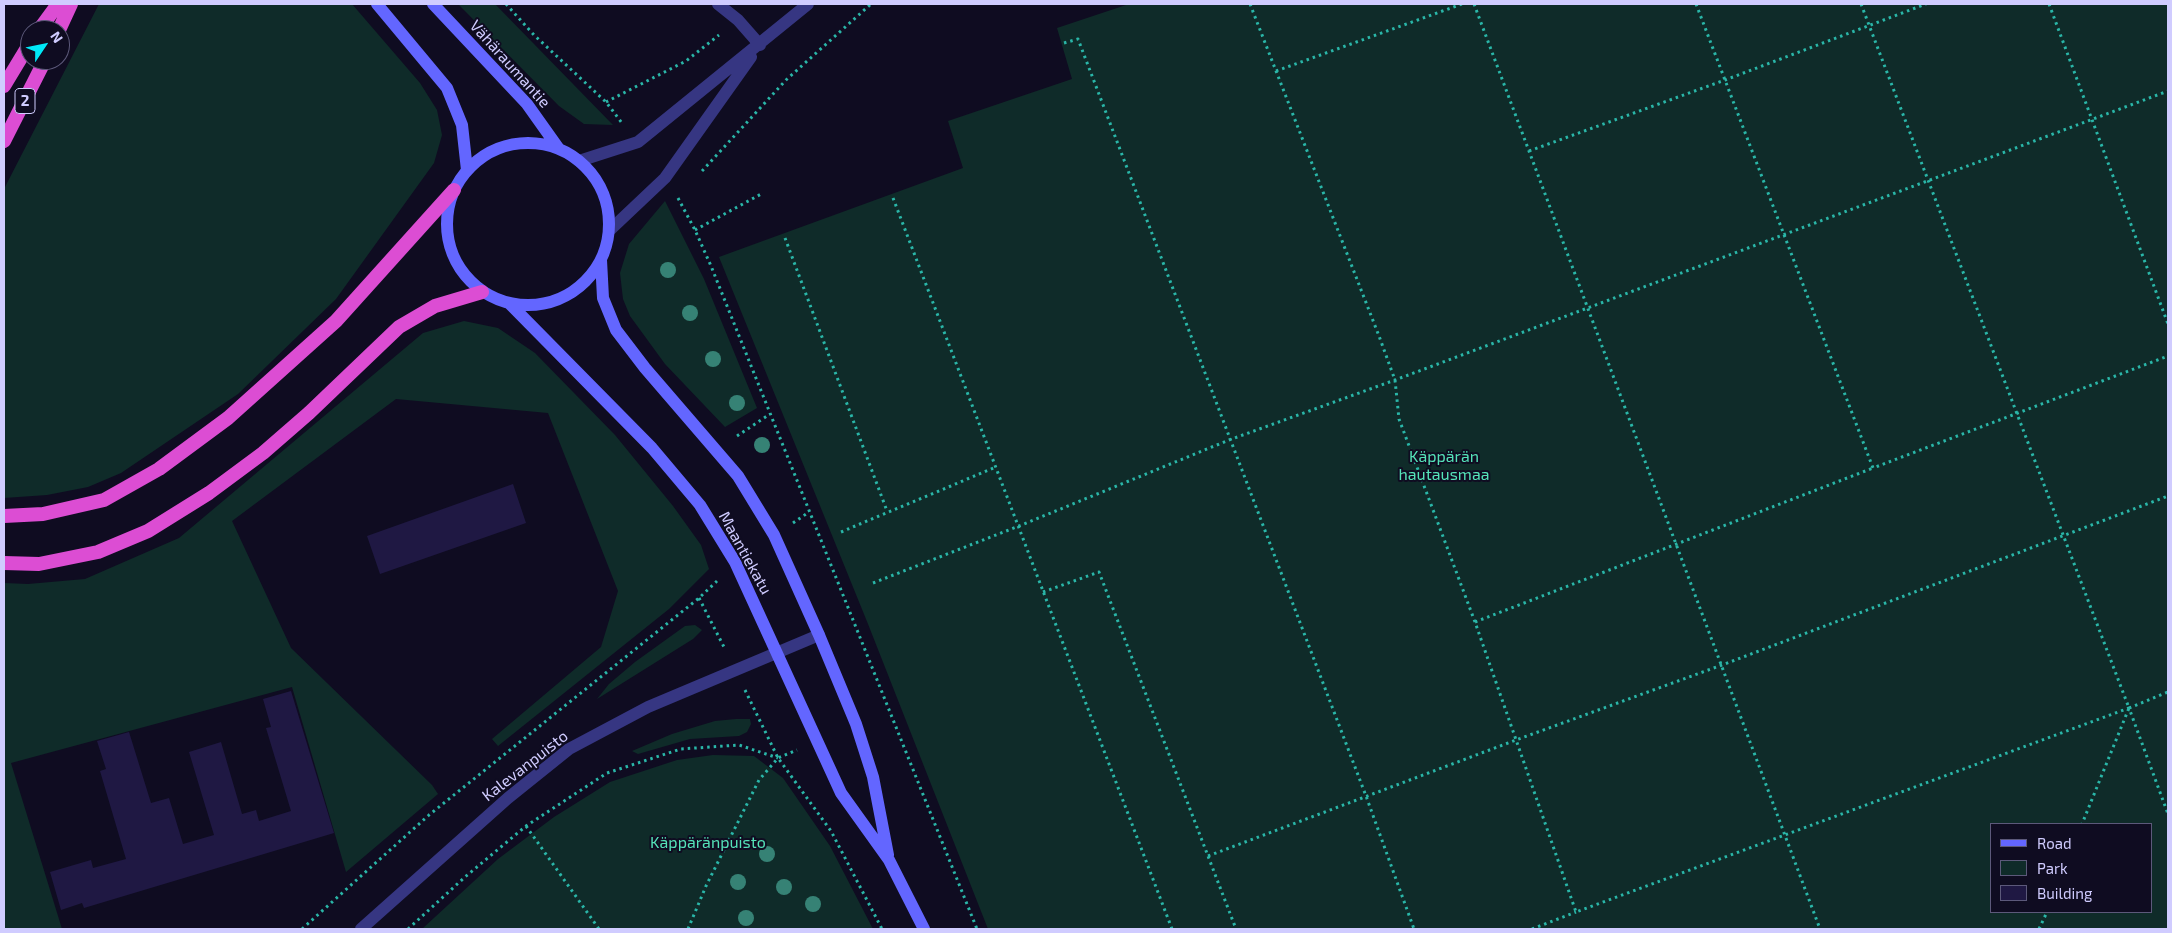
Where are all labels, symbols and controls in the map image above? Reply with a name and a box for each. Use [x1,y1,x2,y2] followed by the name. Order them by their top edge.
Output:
[466,16,554,112] street label: Vähäraumantie
[20,20,70,70] north arrow
[47,28,67,46] text: N
[15,88,35,114] road number: 2
[1399,447,1489,485] park label: Käppärän hautausmaa
[714,508,776,598] street label: Maantiekatu
[478,727,572,805] street label: Kalevanpuisto
[1990,823,2152,913] legend
[650,833,766,853] park label: Käppäränpuisto
[2037,834,2072,852] text: Road
[2037,859,2068,877] text: Park
[2037,884,2092,902] text: Building

